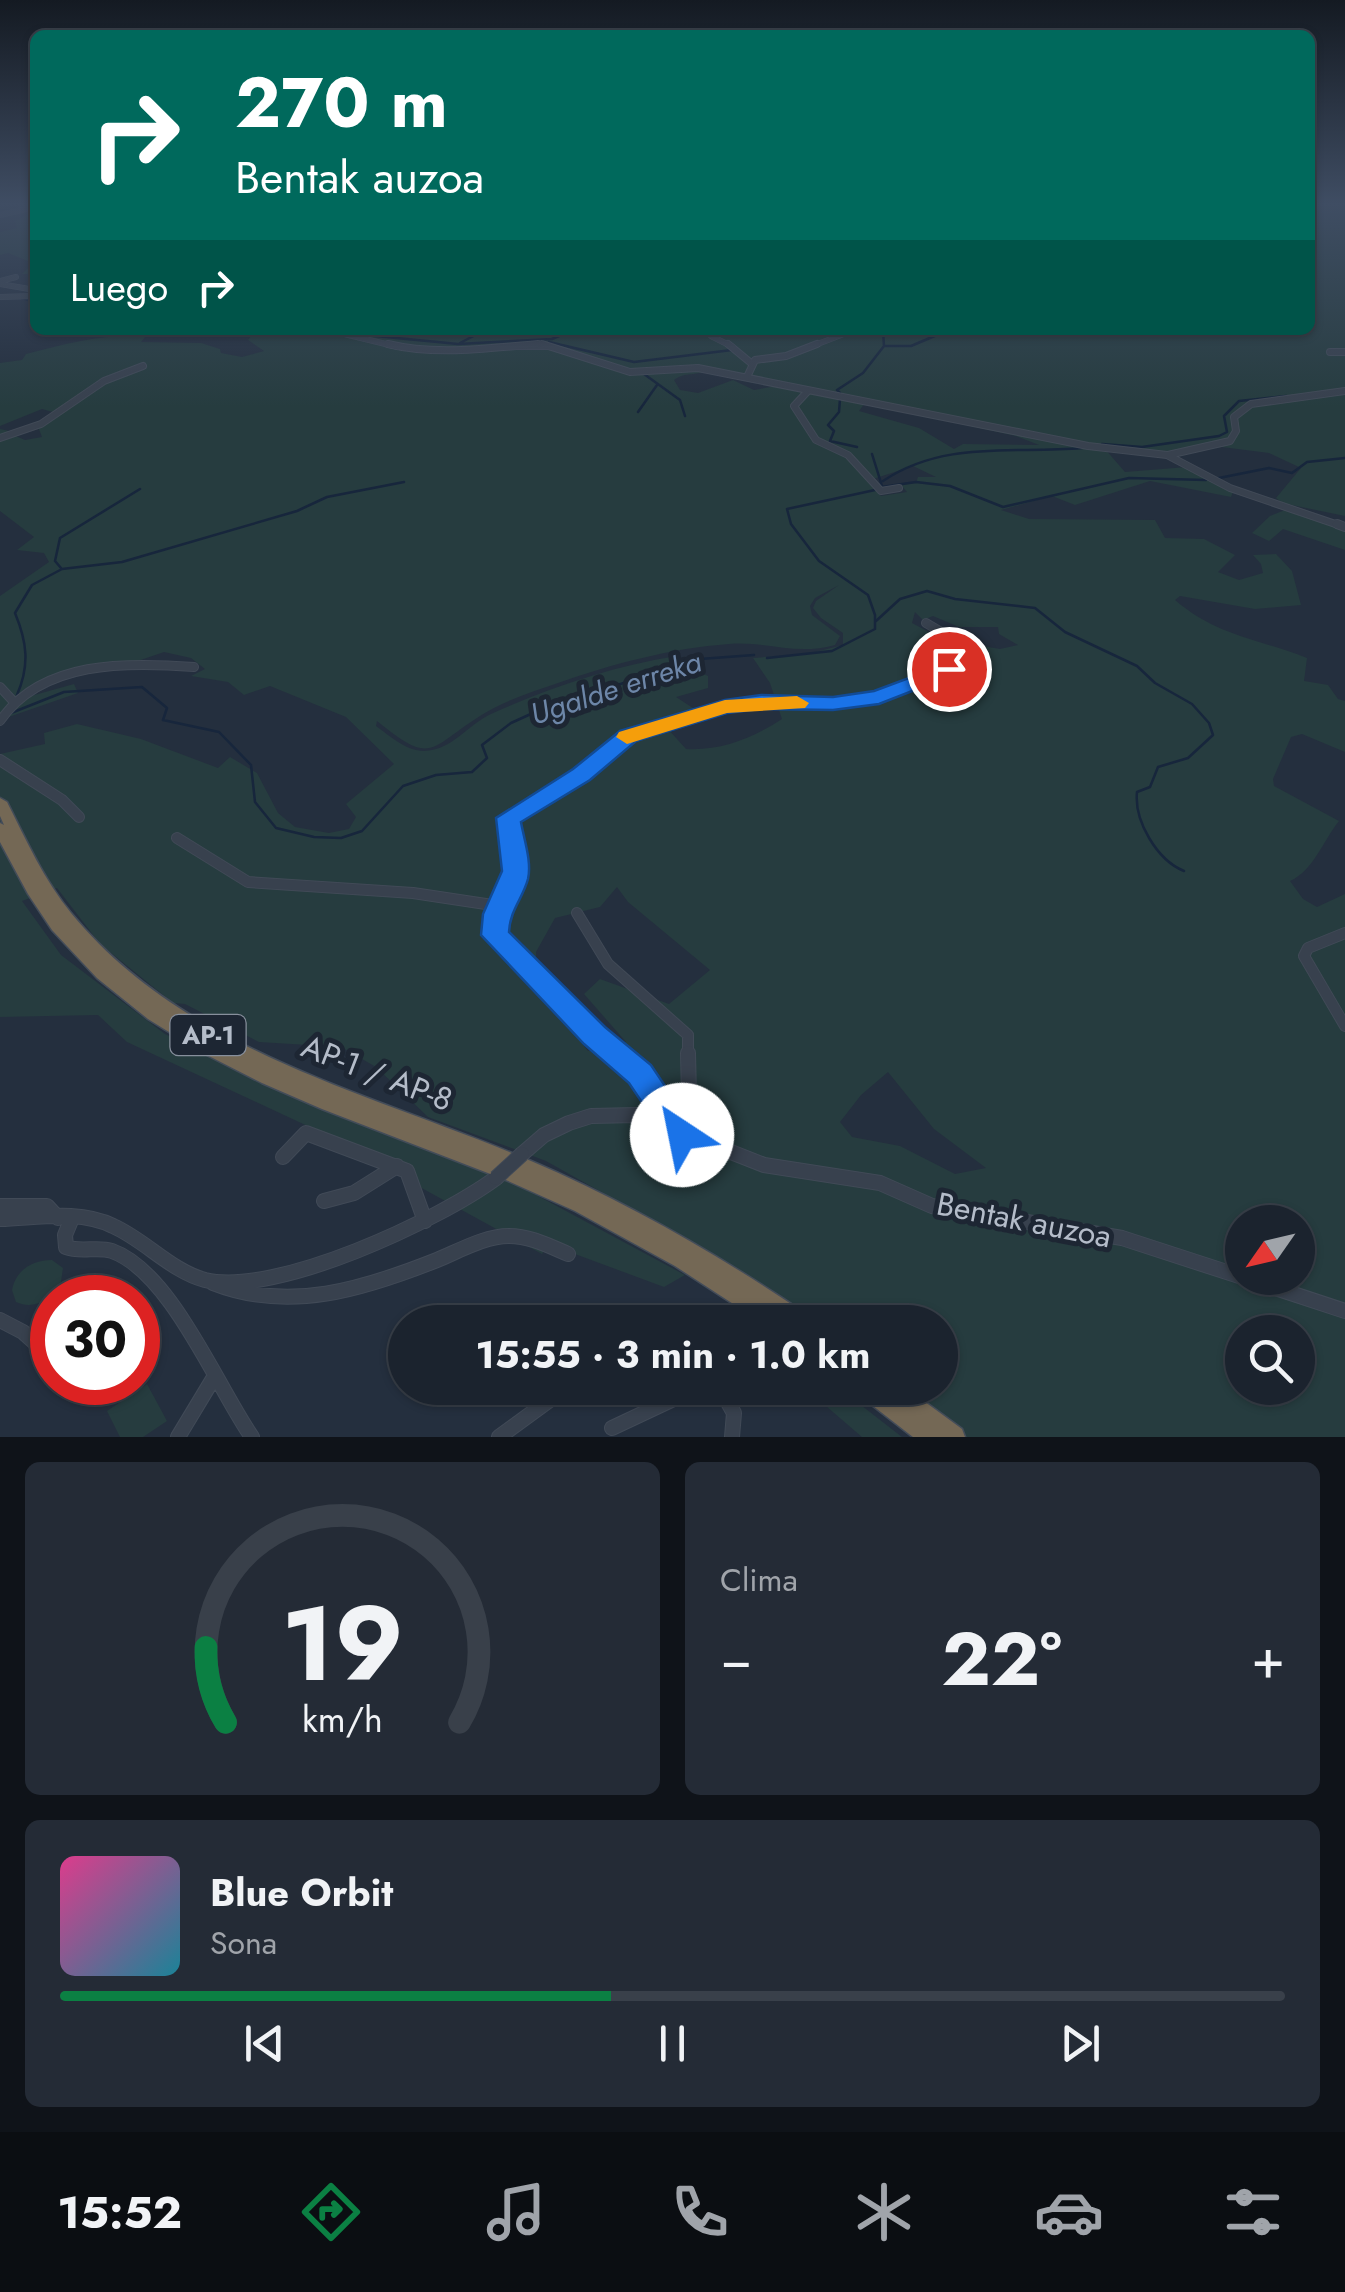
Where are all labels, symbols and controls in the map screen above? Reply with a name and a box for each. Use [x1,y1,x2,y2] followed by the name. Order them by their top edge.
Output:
[235,52,448,153] text: 270 m
[70,70,200,200] icon: right
[235,145,484,210] text: Bentak auzoa
[70,260,168,315] text: Luego
[188,260,243,315] icon: right
[907,627,992,712] pin
[525,640,707,735] water label: Ugalde erreka
[922,642,977,697] icon: arrive
[170,1015,246,1055] road number: AP-1
[295,1023,459,1123] street label: AP-1 / AP-8
[630,1083,734,1187] position arrow
[933,1181,1115,1259] street label: Bentak auzoa
[1225,1205,1315,1295] north arrow
[1225,1205,1315,1405] map controls
[30,1275,160,1405] speed limit sign: 30
[1225,1315,1315,1405] button: search
[476,1327,870,1382] text: 15:55 · 3 min · 1.0 km
[720,1557,798,1603] text: Clima
[281,1569,404,1719] text: 19
[941,1605,1062,1713] text: 22°
[720,1619,752,1699] text: −
[1251,1619,1285,1699] text: +
[302,1694,383,1745] text: km/h
[210,1865,393,1920] text: Blue Orbit
[210,1920,277,1966] text: Sona
[237,2016,292,2071] icon: previous
[645,2016,700,2071] icon: pause
[1053,2016,1108,2071] icon: next
[296,2177,366,2247] icon: directions
[481,2177,551,2247] icon: music
[665,2177,735,2247] icon: phone
[849,2177,919,2247] icon: climate
[1034,2177,1104,2247] icon: car
[1218,2177,1288,2247] icon: filters
[57,2180,182,2245] text: 15:52

